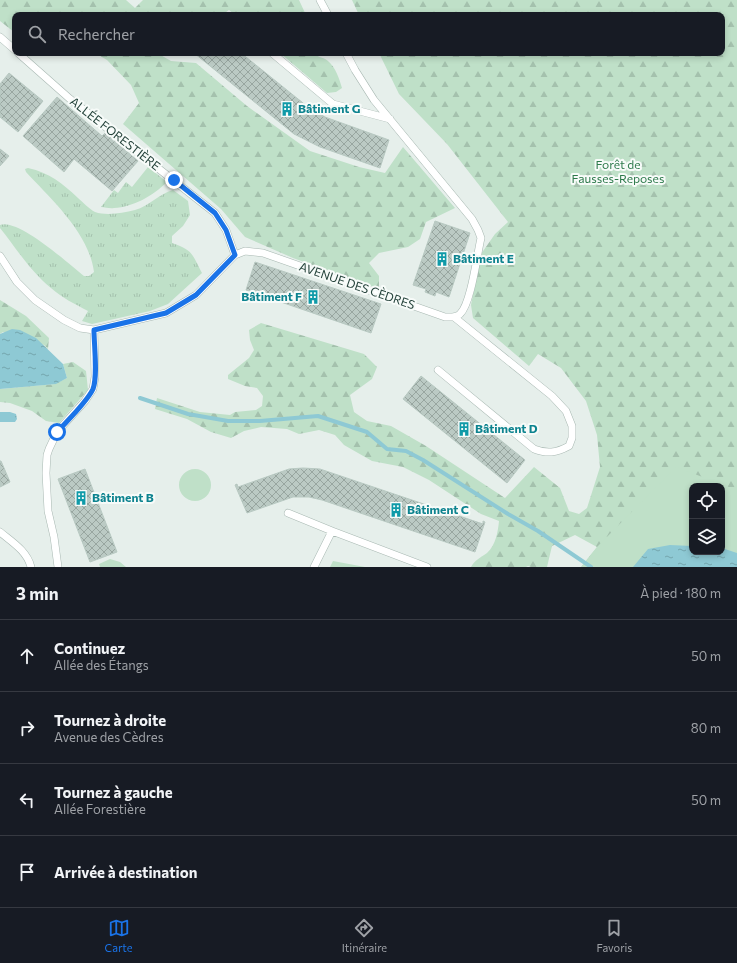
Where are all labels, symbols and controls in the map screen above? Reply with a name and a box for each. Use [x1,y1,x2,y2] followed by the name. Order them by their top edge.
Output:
[12,12,725,56] search box
[26,23,48,45] icon: search
[58,25,135,43] text: Rechercher
[68,94,164,173] street label: ALLÉE FORESTIÈRE
[279,101,295,117] building icon: Bâtiment G
[298,101,361,115] place label: Bâtiment G
[572,157,664,185] park label: Forêt de Fausses-Reposes
[165,171,183,189] route end
[434,251,450,267] building icon: Bâtiment E
[453,251,514,265] place label: Bâtiment E
[298,259,417,311] street label: AVENUE DES CÈDRES
[241,289,302,303] place label: Bâtiment F
[305,289,321,305] building icon: Bâtiment F
[456,421,472,437] building icon: Bâtiment D
[475,421,538,435] place label: Bâtiment D
[48,423,66,441] route start
[689,483,725,555] map controls
[689,483,725,519] button: locate
[73,490,89,506] building icon: Bâtiment B
[92,490,154,504] place label: Bâtiment B
[388,502,404,518] building icon: Bâtiment C
[407,502,469,516] place label: Bâtiment C
[689,519,725,555] button: layers
[16,583,59,604] text: 3 min
[640,585,721,601] text: À pied · 180 m
[54,639,125,657] text: Continuez
[16,645,38,667] icon: ahead
[691,648,721,664] text: 50 m
[54,657,149,673] text: Allée des Étangs
[54,711,166,729] text: Tournez à droite
[16,717,38,739] icon: right
[691,720,721,736] text: 80 m
[54,729,164,745] text: Avenue des Cèdres
[54,783,173,801] text: Tournez à gauche
[16,789,38,811] icon: left
[691,792,721,808] text: 50 m
[54,801,146,817] text: Allée Forestière
[16,861,38,883] icon: arrive
[54,863,197,881] text: Arrivée à destination
[105,917,133,954] tab: Carte
[342,917,387,954] tab: Itinéraire
[596,917,632,954] tab: Favoris

